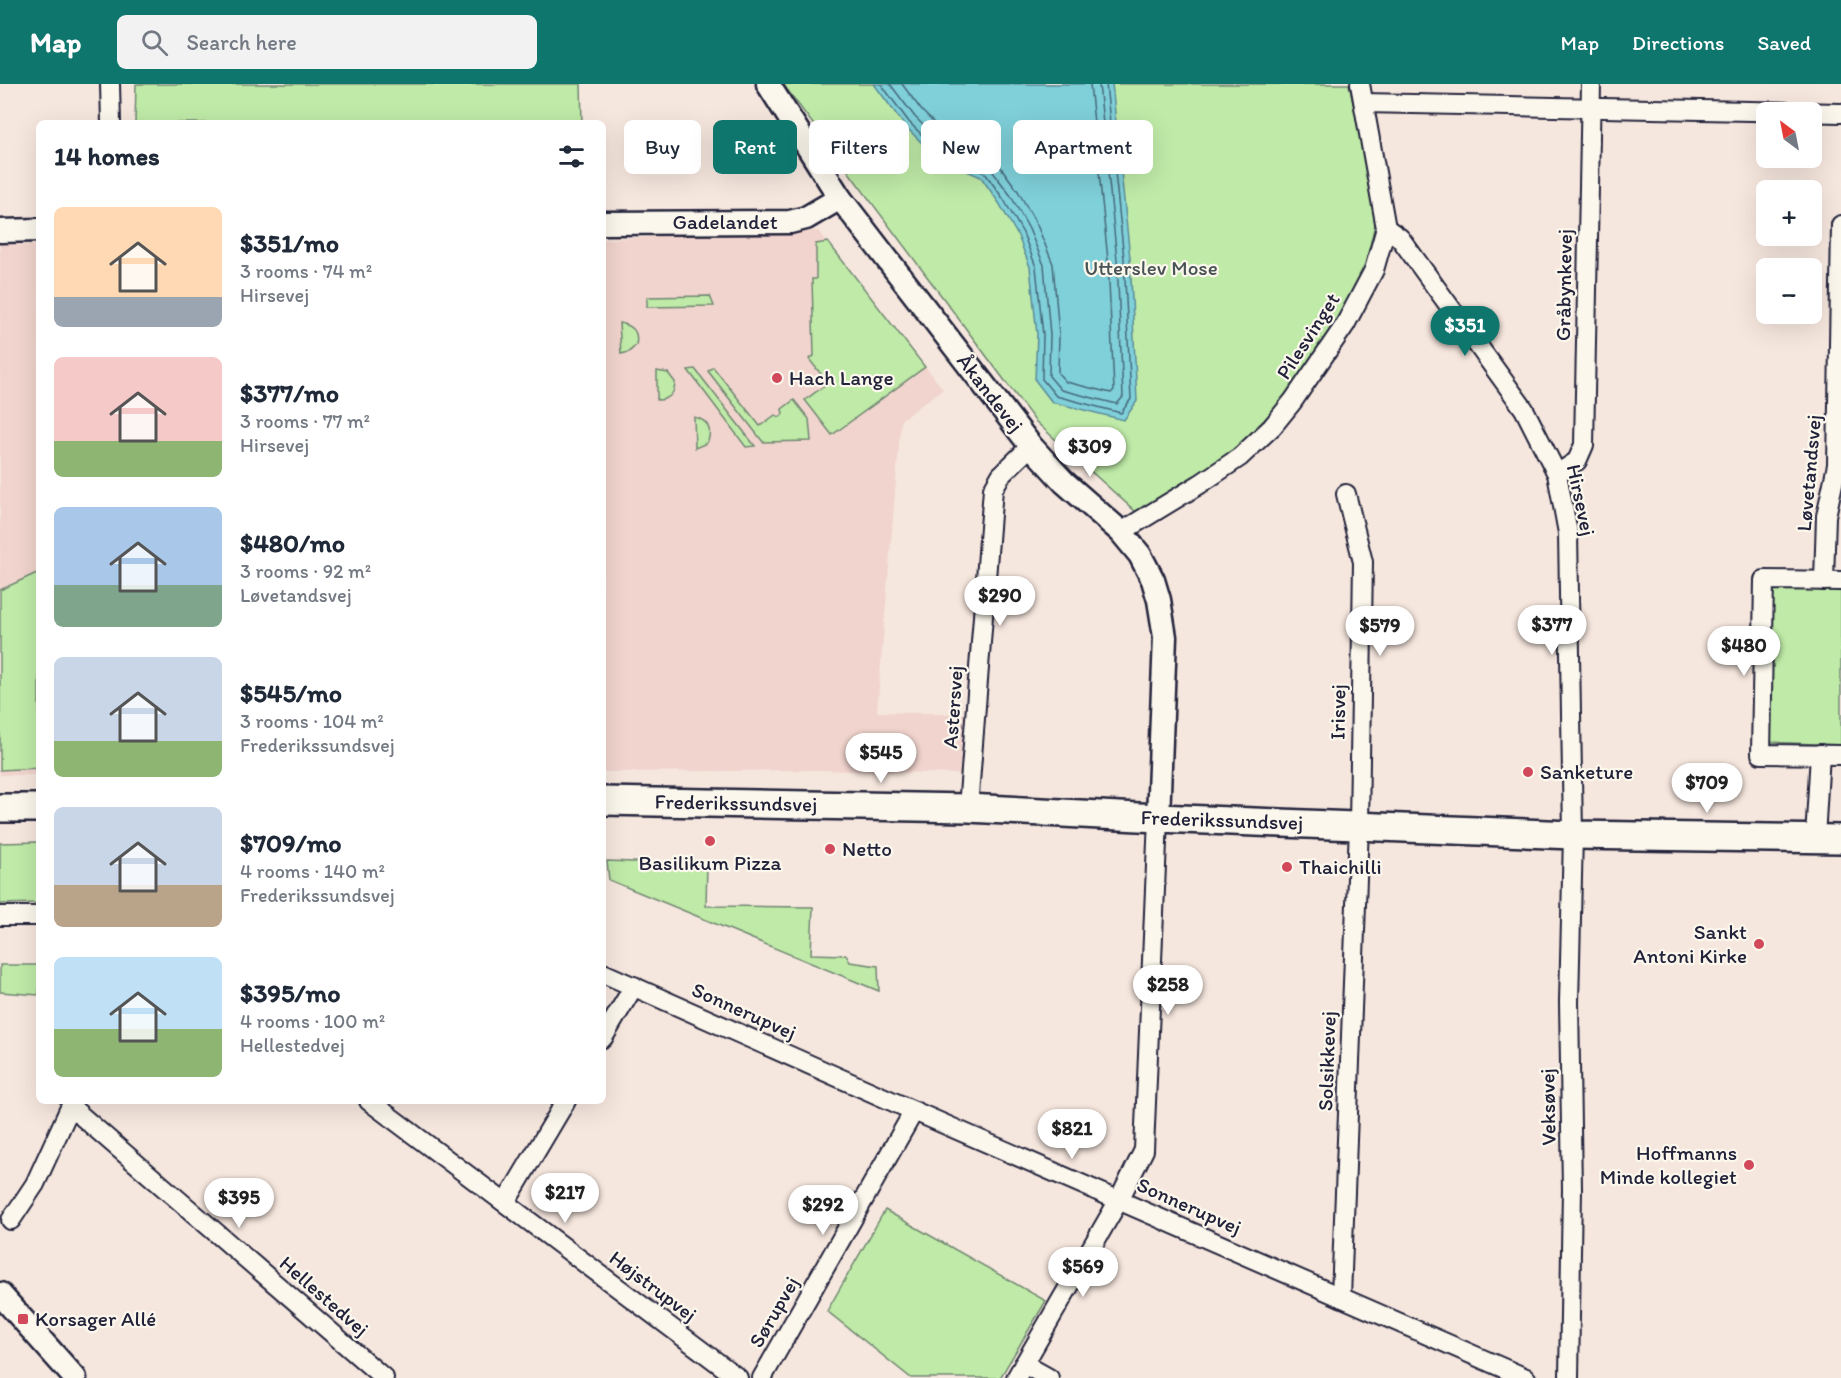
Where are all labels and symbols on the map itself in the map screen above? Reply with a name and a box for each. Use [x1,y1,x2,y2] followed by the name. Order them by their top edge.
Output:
[1756,102,1822,168] north arrow
[672,209,778,234] street label: Gadelandet
[1550,229,1577,341] street label: Gråbynkevej
[1084,255,1218,280] park label: Utterslev Mose
[1270,288,1345,384] street label: Pilesvinget
[1429,306,1501,357] pin: $351
[952,348,1029,437] street label: Åkandevej
[789,365,894,390] place label: Hach Lange
[770,371,784,385] marker: Hach Lange
[1791,414,1826,532] street label: Løvetandsvej
[1054,427,1126,478] pin: $309
[1562,462,1601,538] street label: Hirsevej
[964,576,1036,627] pin: $290
[1516,605,1588,656] pin: $377
[1344,606,1416,657] pin: $579
[1708,626,1780,677] pin: $480
[937,665,968,749] street label: Astersvej
[1325,684,1350,740] street label: Irisvej
[845,733,917,784] pin: $545
[1540,759,1633,784] place label: Sanketure
[1671,763,1743,814] pin: $709
[1521,765,1535,779] marker: Sanketure
[655,789,817,816] street label: Frederikssundsvej
[1140,804,1304,835] street label: Frederikssundsvej
[703,834,717,848] marker: Basilikum Pizza
[842,836,892,861] place label: Netto
[823,842,837,856] marker: Netto
[639,850,782,875] place label: Basilikum Pizza
[1299,854,1382,879] place label: Thaichilli
[1280,860,1294,874] marker: Thaichilli
[1633,919,1747,968] place label: Sankt Antoni Kirke
[1752,937,1766,951] marker: Sankt Antoni Kirke
[1132,965,1204,1016] pin: $258
[688,976,800,1045] street label: Sonnerupvej
[1312,1011,1341,1111] street label: Solsikkevej
[1534,1068,1561,1146] street label: Veksøvej
[1036,1109,1108,1160] pin: $821
[1600,1140,1737,1189] place label: Hoffmanns Minde kollegiet
[1742,1158,1756,1172] marker: Hoffmanns Minde kollegiet
[1133,1171,1245,1240] street label: Sonnerupvej
[529,1173,601,1224] pin: $217
[203,1178,275,1229] pin: $395
[787,1185,859,1236] pin: $292
[605,1245,702,1327] street label: Højstrupvej
[1047,1247,1119,1298] pin: $569
[275,1250,374,1341] street label: Hellestedvej
[743,1272,804,1352] street label: Sørupvej
[35,1306,156,1331] place label: Korsager Allé
[16,1312,30,1326] marker: Korsager Allé

